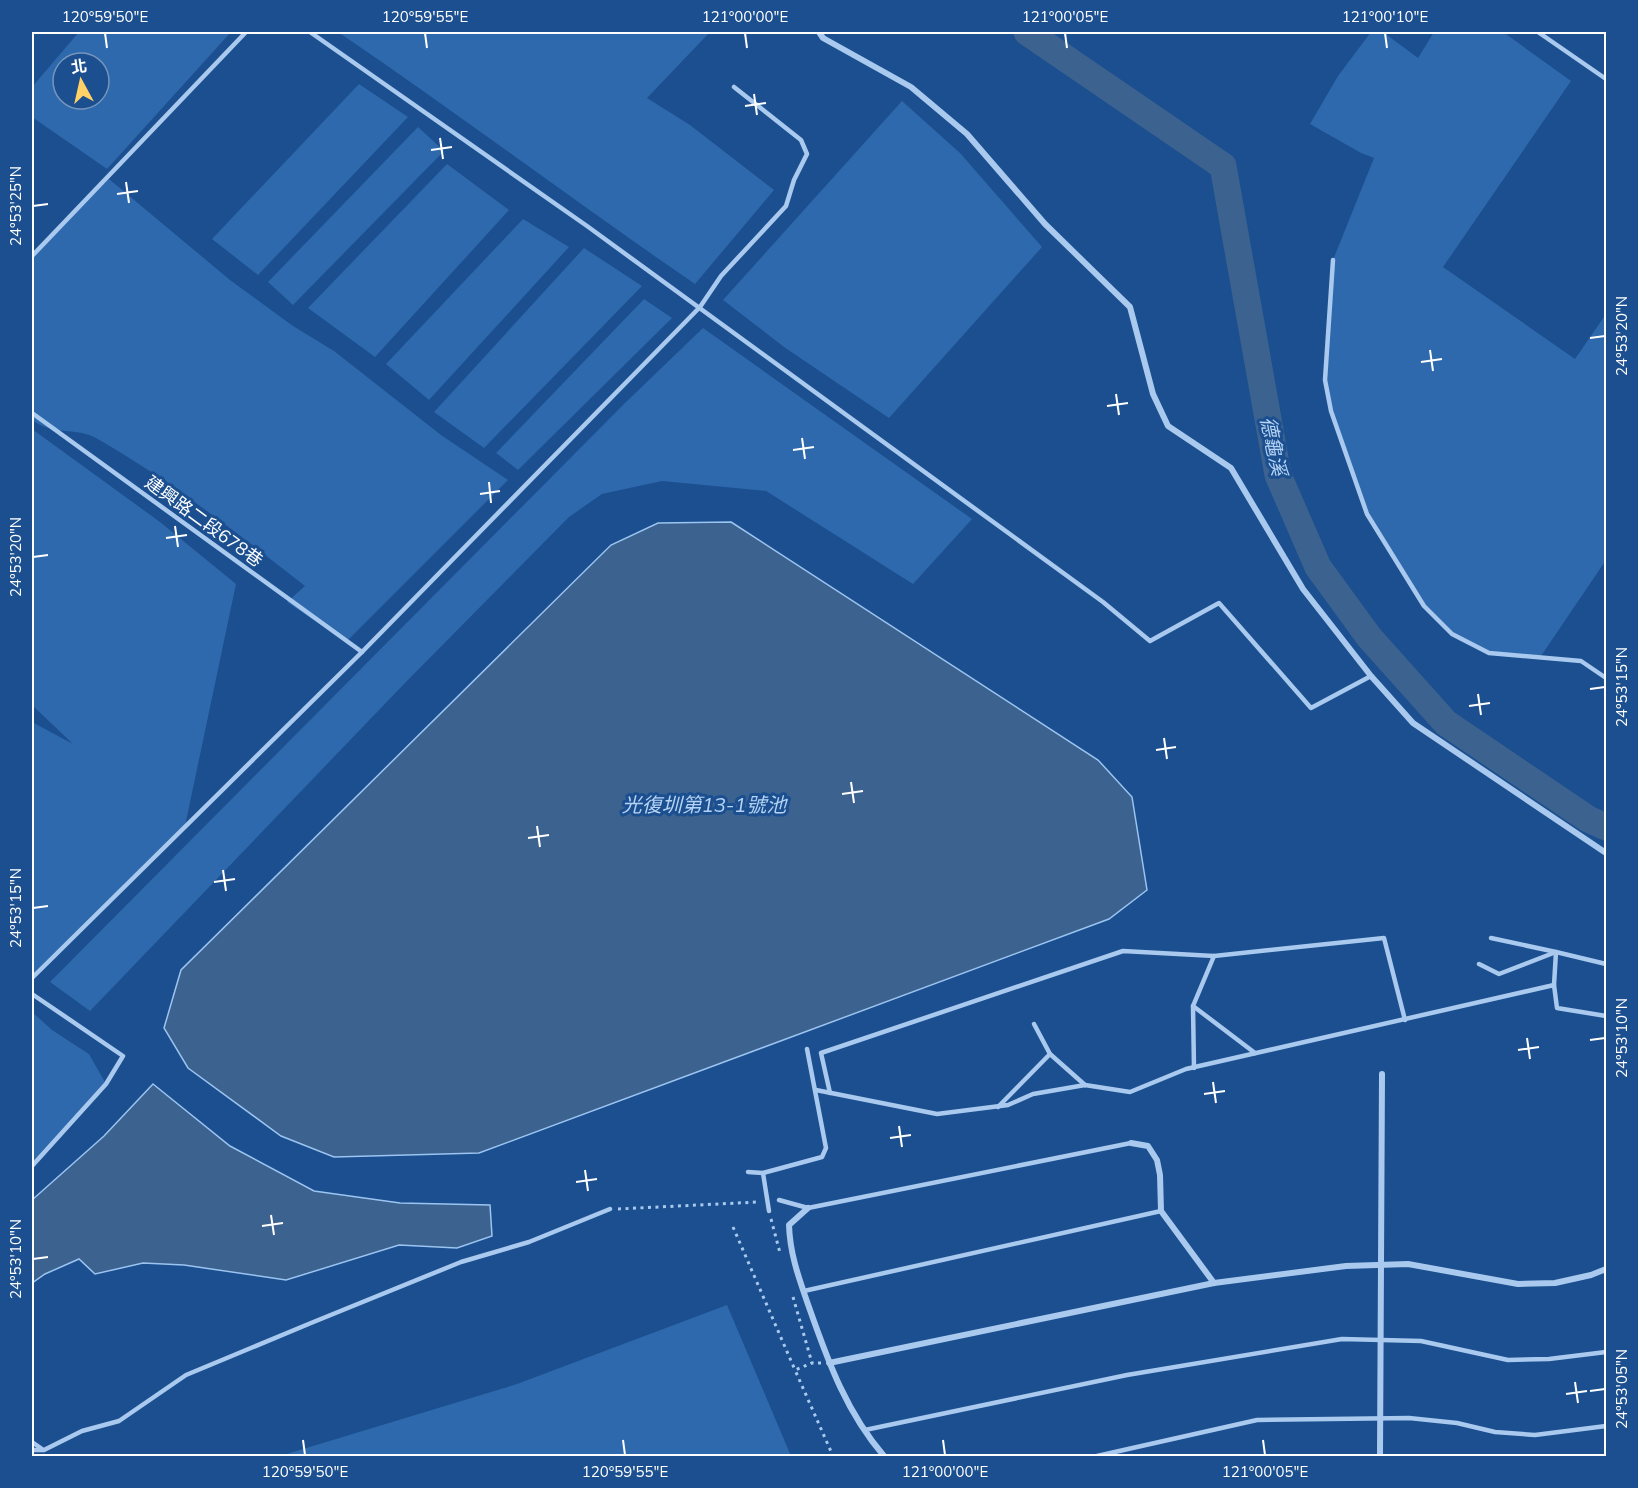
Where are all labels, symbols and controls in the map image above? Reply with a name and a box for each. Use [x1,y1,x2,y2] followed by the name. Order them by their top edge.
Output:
[62,7,148,26] text: 120°59'50"E
[382,7,468,26] text: 120°59'55"E
[702,7,788,26] text: 121°00'00"E
[1022,7,1108,26] text: 121°00'05"E
[1342,7,1428,26] text: 121°00'10"E
[51,51,111,111] north arrow
[70,55,88,77] text: 北
[6,166,25,246] text: 24°53'25"N
[1612,296,1631,376] text: 24°53'20"N
[1256,414,1293,481] water label: 德龜溪
[140,470,268,572] street label: 建興路二段678巷
[6,517,25,597] text: 24°53'20"N
[1612,647,1631,727] text: 24°53'15"N
[622,792,788,817] water label: 光復圳第13-1號池
[6,868,25,948] text: 24°53'15"N
[1612,998,1631,1078] text: 24°53'10"N
[6,1219,25,1299] text: 24°53'10"N
[1612,1349,1631,1429] text: 24°53'05"N
[262,1462,348,1481] text: 120°59'50"E
[582,1462,668,1481] text: 120°59'55"E
[902,1462,988,1481] text: 121°00'00"E
[1222,1462,1308,1481] text: 121°00'05"E

